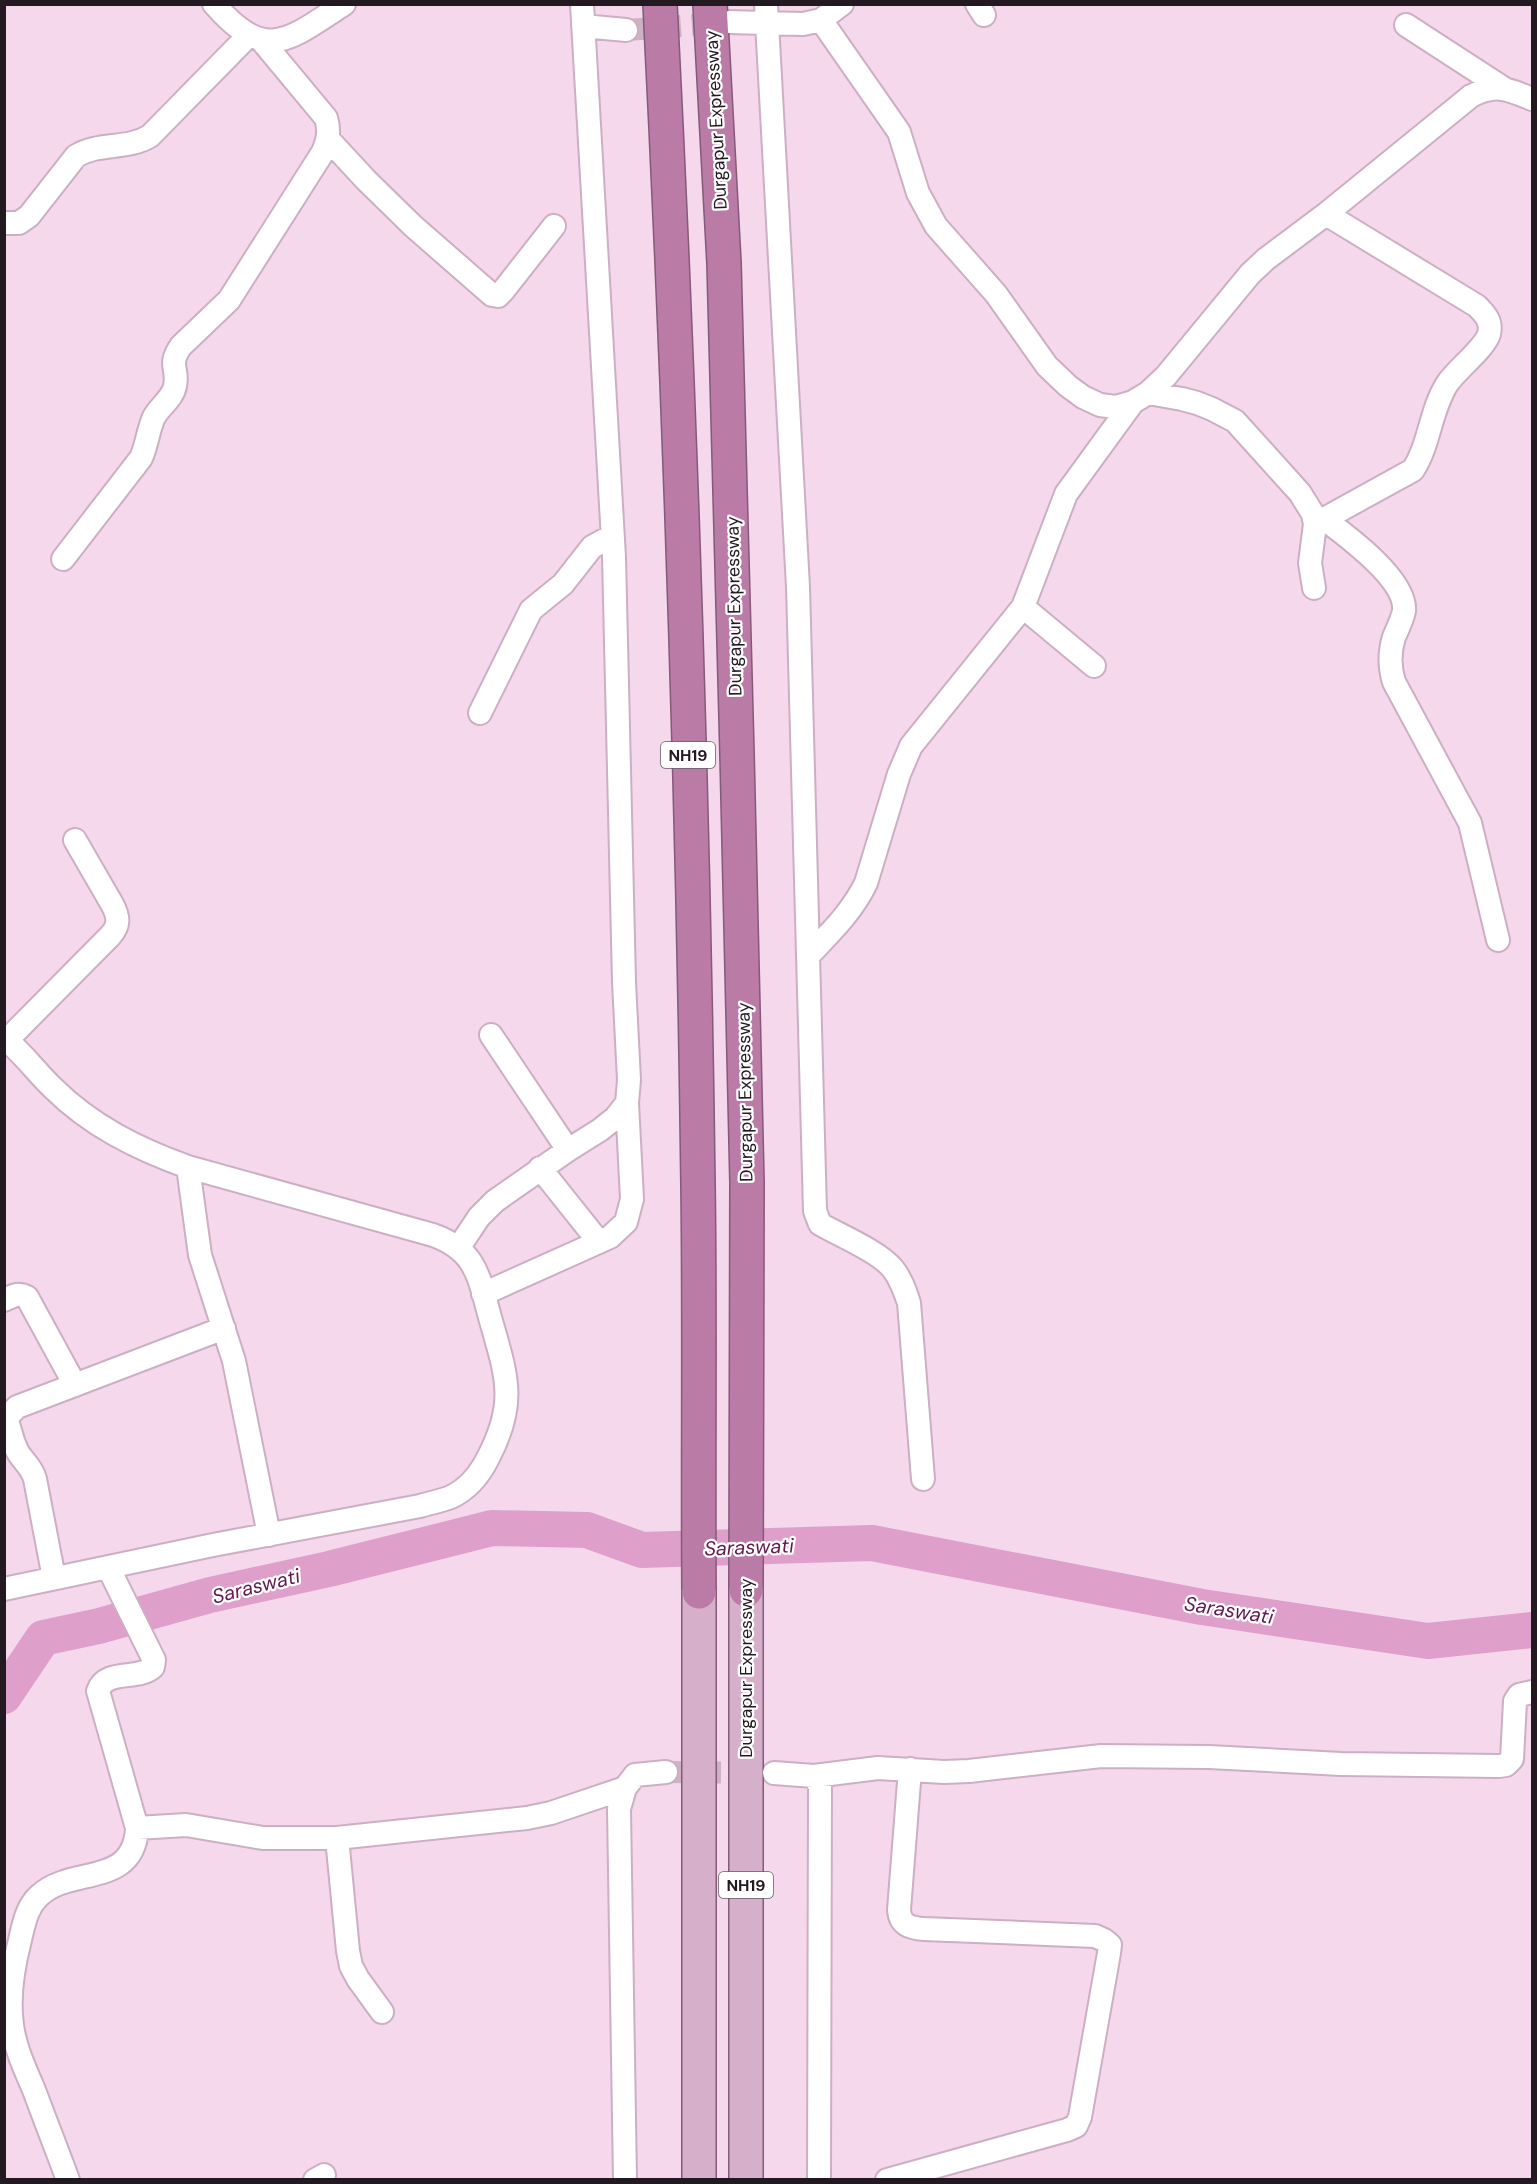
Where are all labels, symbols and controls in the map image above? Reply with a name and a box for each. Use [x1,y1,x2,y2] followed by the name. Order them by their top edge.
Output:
[699,30,733,210] street label: Durgapur Expressway
[720,516,748,696] street label: Durgapur Expressway
[661,742,715,768] road number: NH19
[731,1002,759,1182] street label: Durgapur Expressway
[704,1532,795,1562] water label: Saraswati
[209,1562,304,1609] water label: Saraswati
[734,1578,758,1758] street label: Durgapur Expressway
[1183,1590,1276,1630] water label: Saraswati
[719,1872,773,1898] road number: NH19

